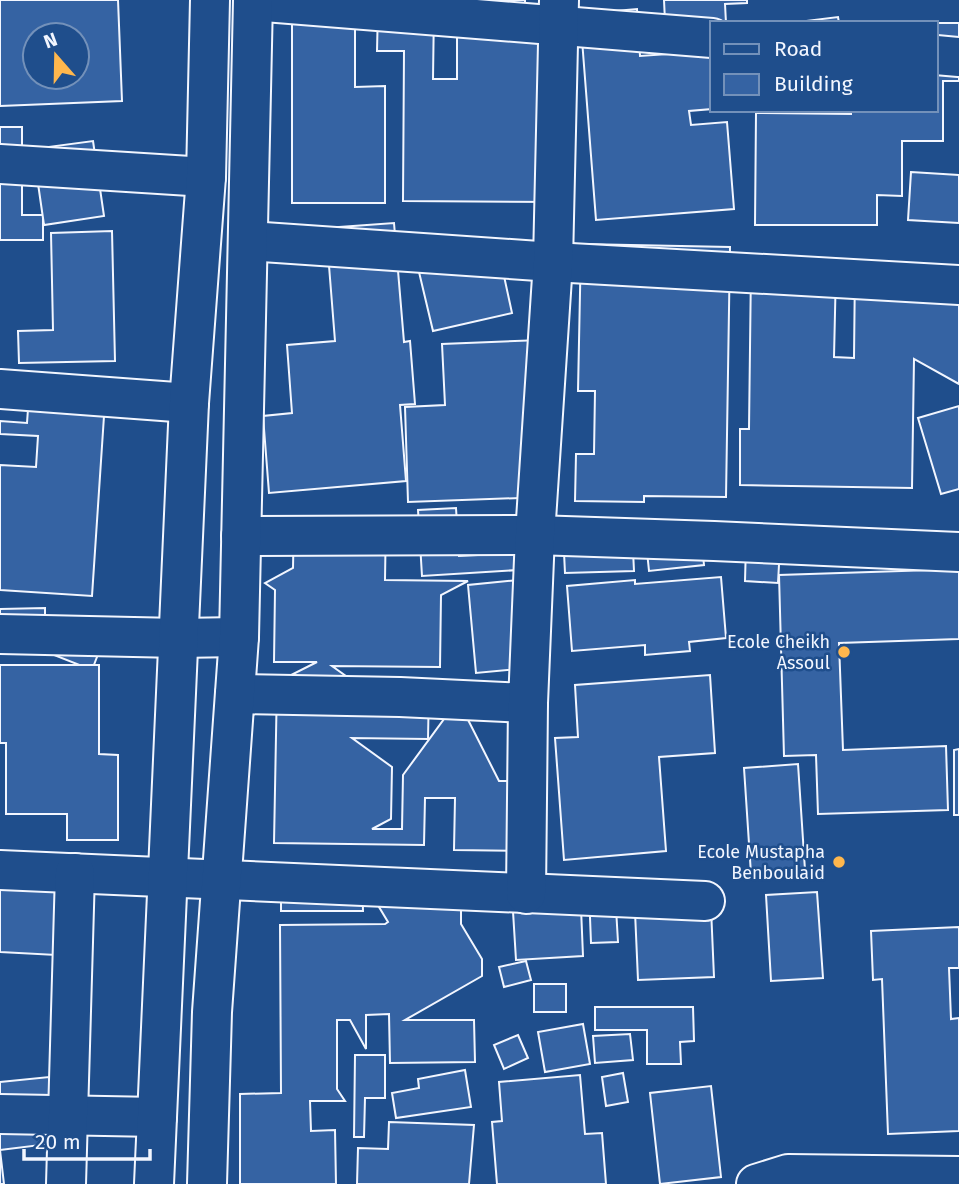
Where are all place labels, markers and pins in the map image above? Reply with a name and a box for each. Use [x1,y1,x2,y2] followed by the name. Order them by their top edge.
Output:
[727,631,830,674] place label: Ecole Cheikh Assoul
[836,644,852,660] marker: Ecole Cheikh Assoul
[697,841,825,884] place label: Ecole Mustapha Benboulaid
[831,854,847,870] marker: Ecole Mustapha Benboulaid

